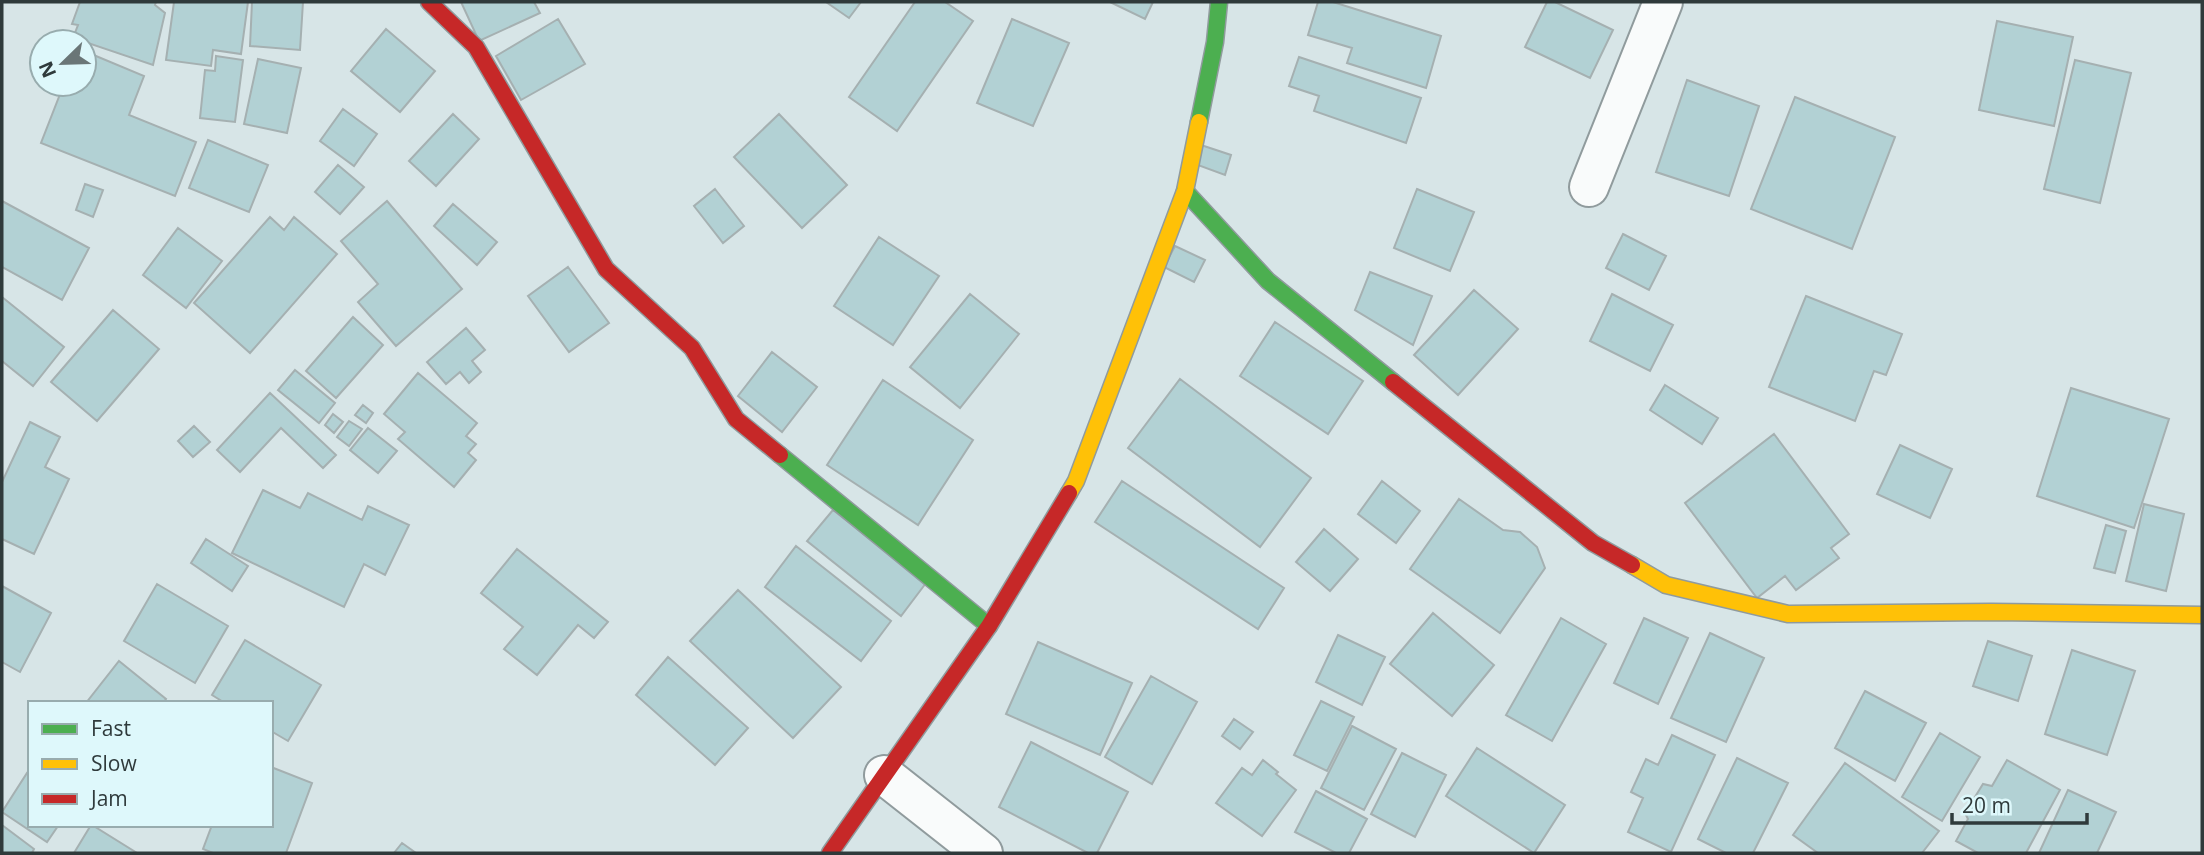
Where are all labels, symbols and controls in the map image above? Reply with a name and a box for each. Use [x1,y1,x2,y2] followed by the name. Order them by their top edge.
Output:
[28,28,98,98] north arrow
[32,57,62,82] text: N
[28,701,273,827] legend
[91,714,131,742] text: Fast
[91,749,137,777] text: Slow
[1952,782,2087,826] scale bar
[89,784,128,812] text: Jam
[1962,791,2011,819] text: 20 m

